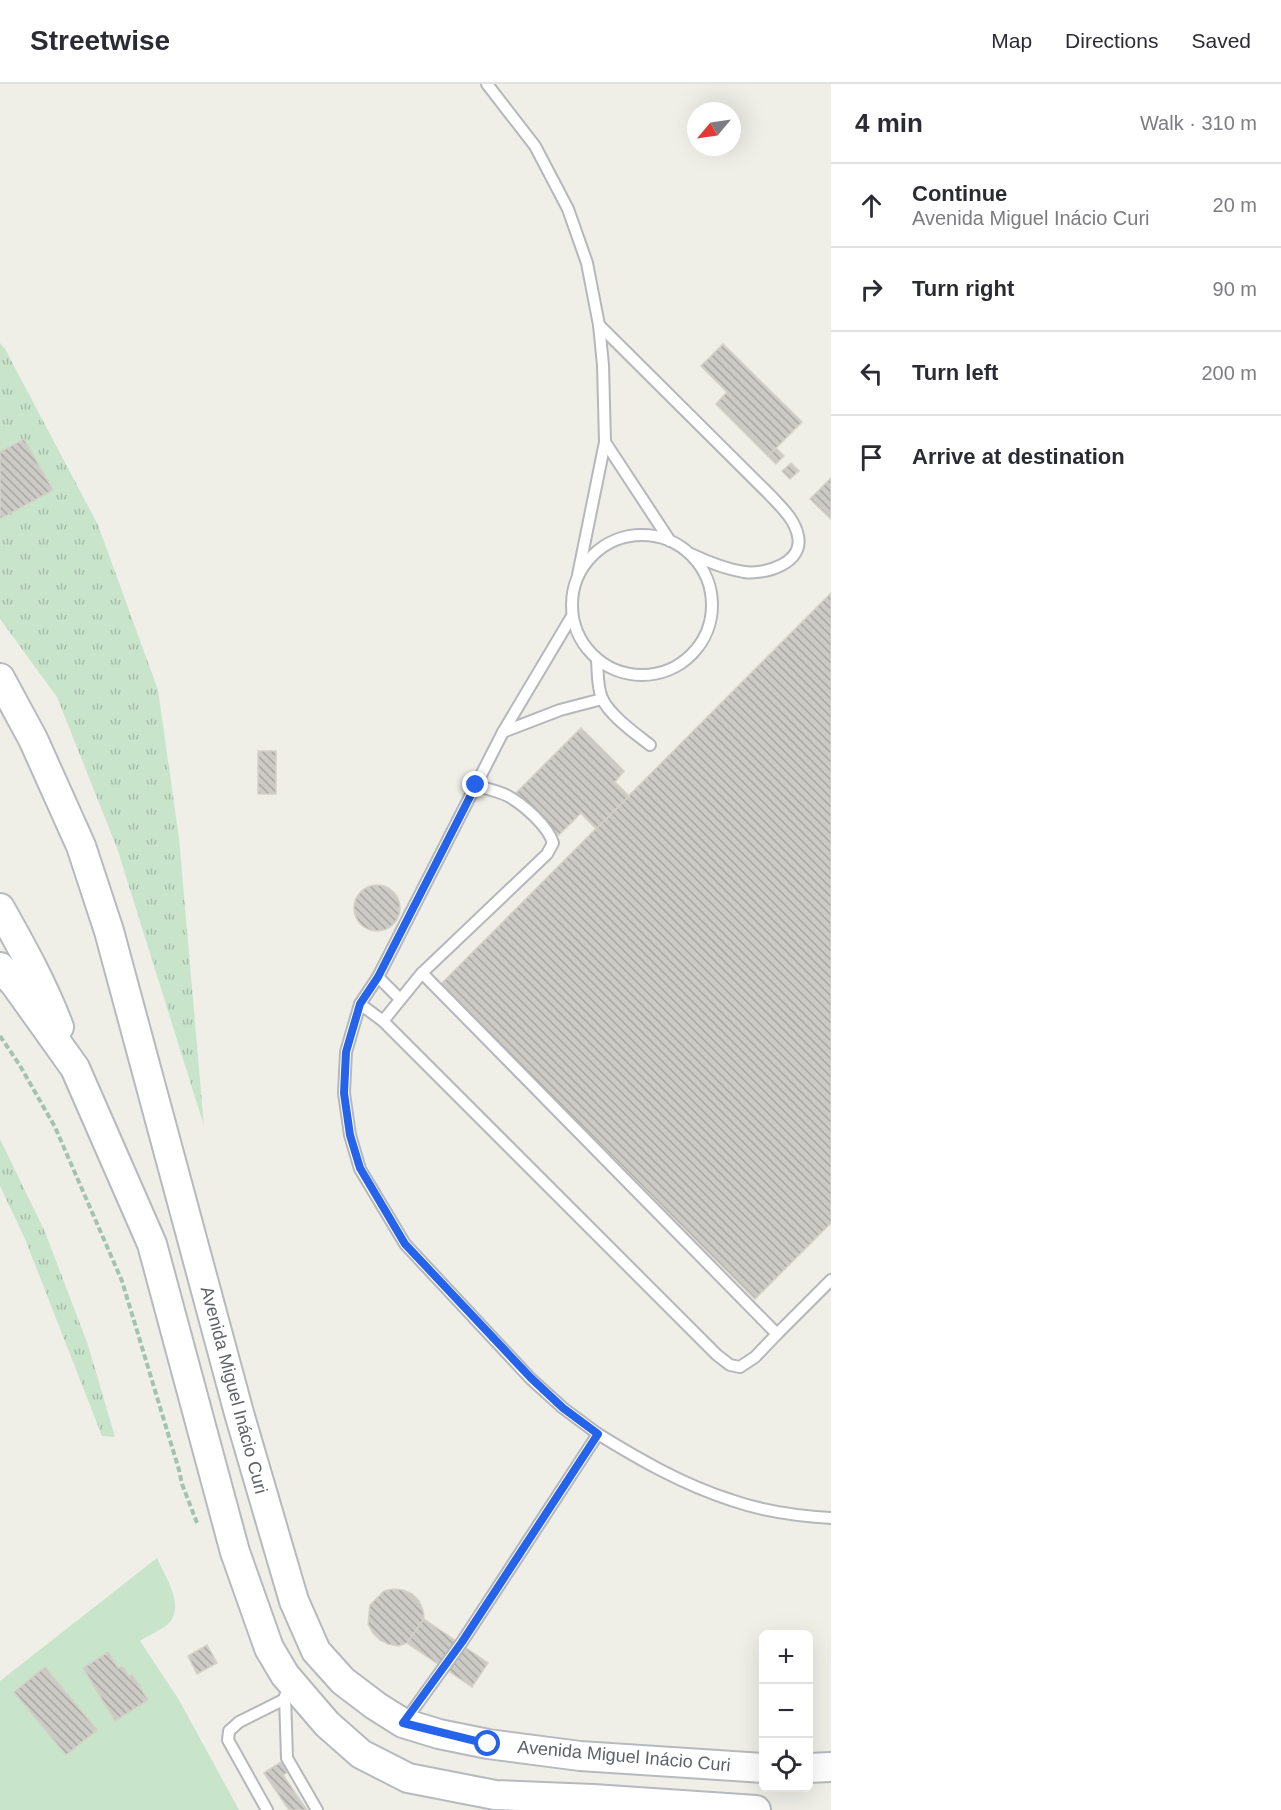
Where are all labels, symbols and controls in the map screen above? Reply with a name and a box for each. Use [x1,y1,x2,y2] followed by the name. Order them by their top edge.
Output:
[30,25,170,56] text: Streetwise
[991,29,1032,52] text: Map
[1065,29,1158,52] text: Directions
[1191,29,1251,52] text: Saved
[687,102,741,156] north arrow
[855,108,923,138] text: 4 min
[1140,112,1257,134] text: Walk · 310 m
[912,181,1007,206] text: Continue
[855,189,888,222] icon: ahead
[1213,194,1257,216] text: 20 m
[912,207,1150,229] text: Avenida Miguel Inácio Curi
[855,273,888,306] icon: right
[912,276,1014,301] text: Turn right
[1213,278,1257,300] text: 90 m
[855,357,888,390] icon: left
[912,360,998,385] text: Turn left
[1201,362,1257,384] text: 200 m
[855,441,888,474] icon: arrive
[912,444,1125,469] text: Arrive at destination
[462,771,488,797] route end
[197,1284,271,1496] street label: Avenida Miguel Inácio Curi
[759,1630,813,1792] map controls
[759,1630,813,1684] button: +
[759,1684,813,1738] button: −
[474,1730,500,1756] route start
[517,1737,731,1775] street label: Avenida Miguel Inácio Curi
[759,1738,813,1792] button: locate

